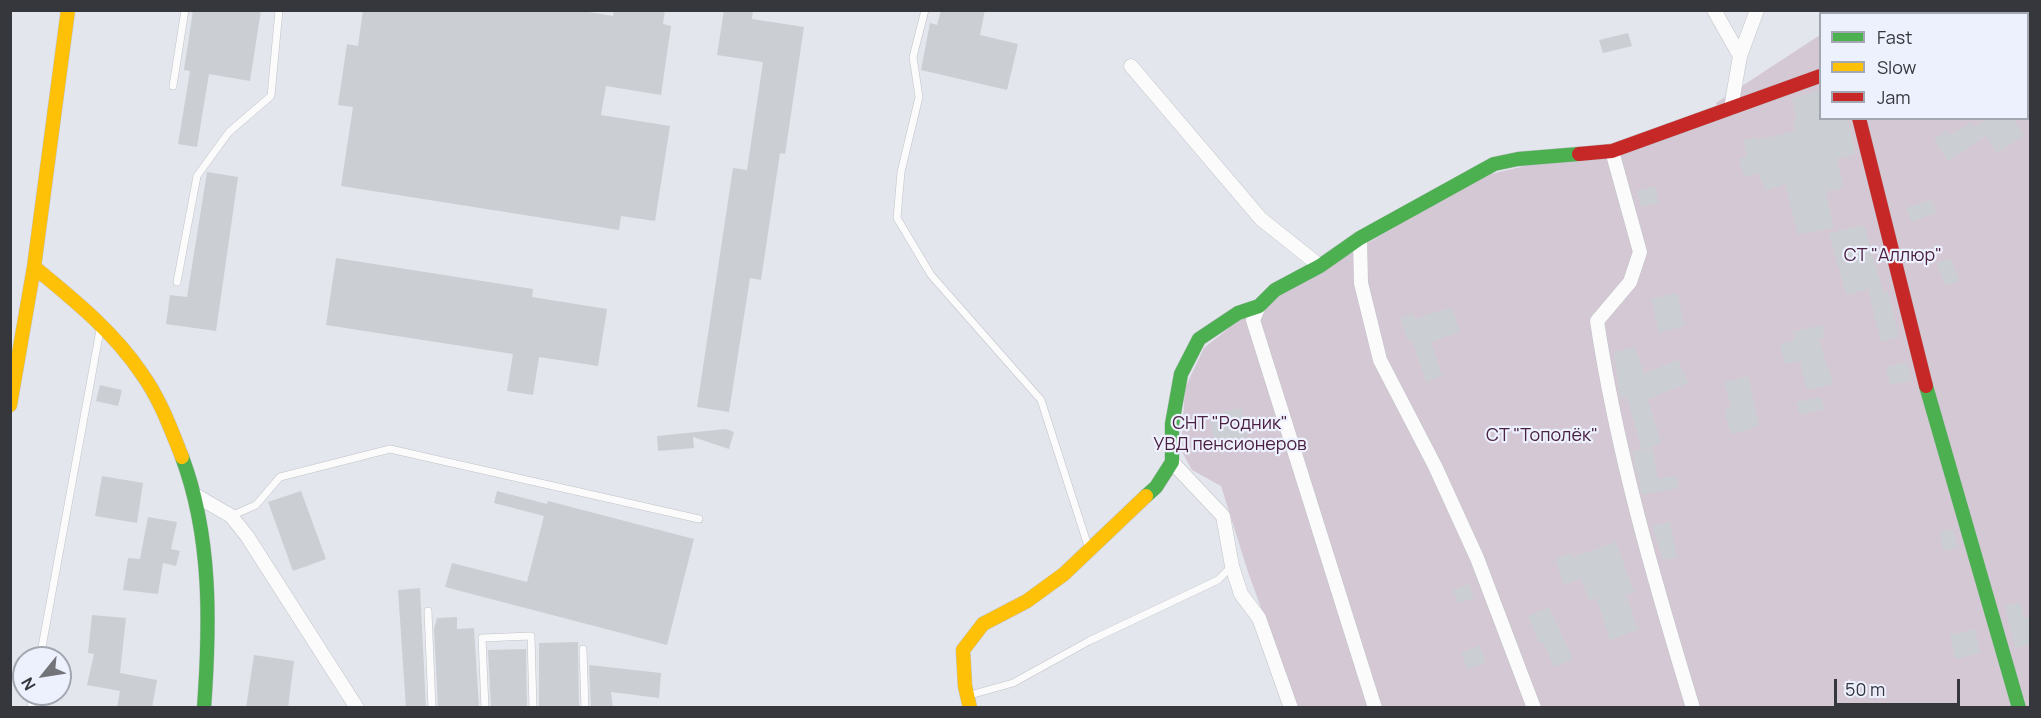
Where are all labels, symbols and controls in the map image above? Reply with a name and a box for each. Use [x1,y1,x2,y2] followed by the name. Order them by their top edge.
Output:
[1819,12,2029,120] legend
[1877,25,1912,49] text: Fast
[1877,55,1916,79] text: Slow
[1877,85,1911,109] text: Jam
[1844,245,1942,267] park label: СТ "Аллюр"
[1153,413,1307,456] park label: СНТ "Родник" УВД пенсионеров
[1486,425,1598,447] park label: СТ "Тополёк"
[12,646,72,706] north arrow
[1837,667,1963,705] scale bar
[16,674,41,694] text: N
[1845,677,1885,701] text: 50 m

